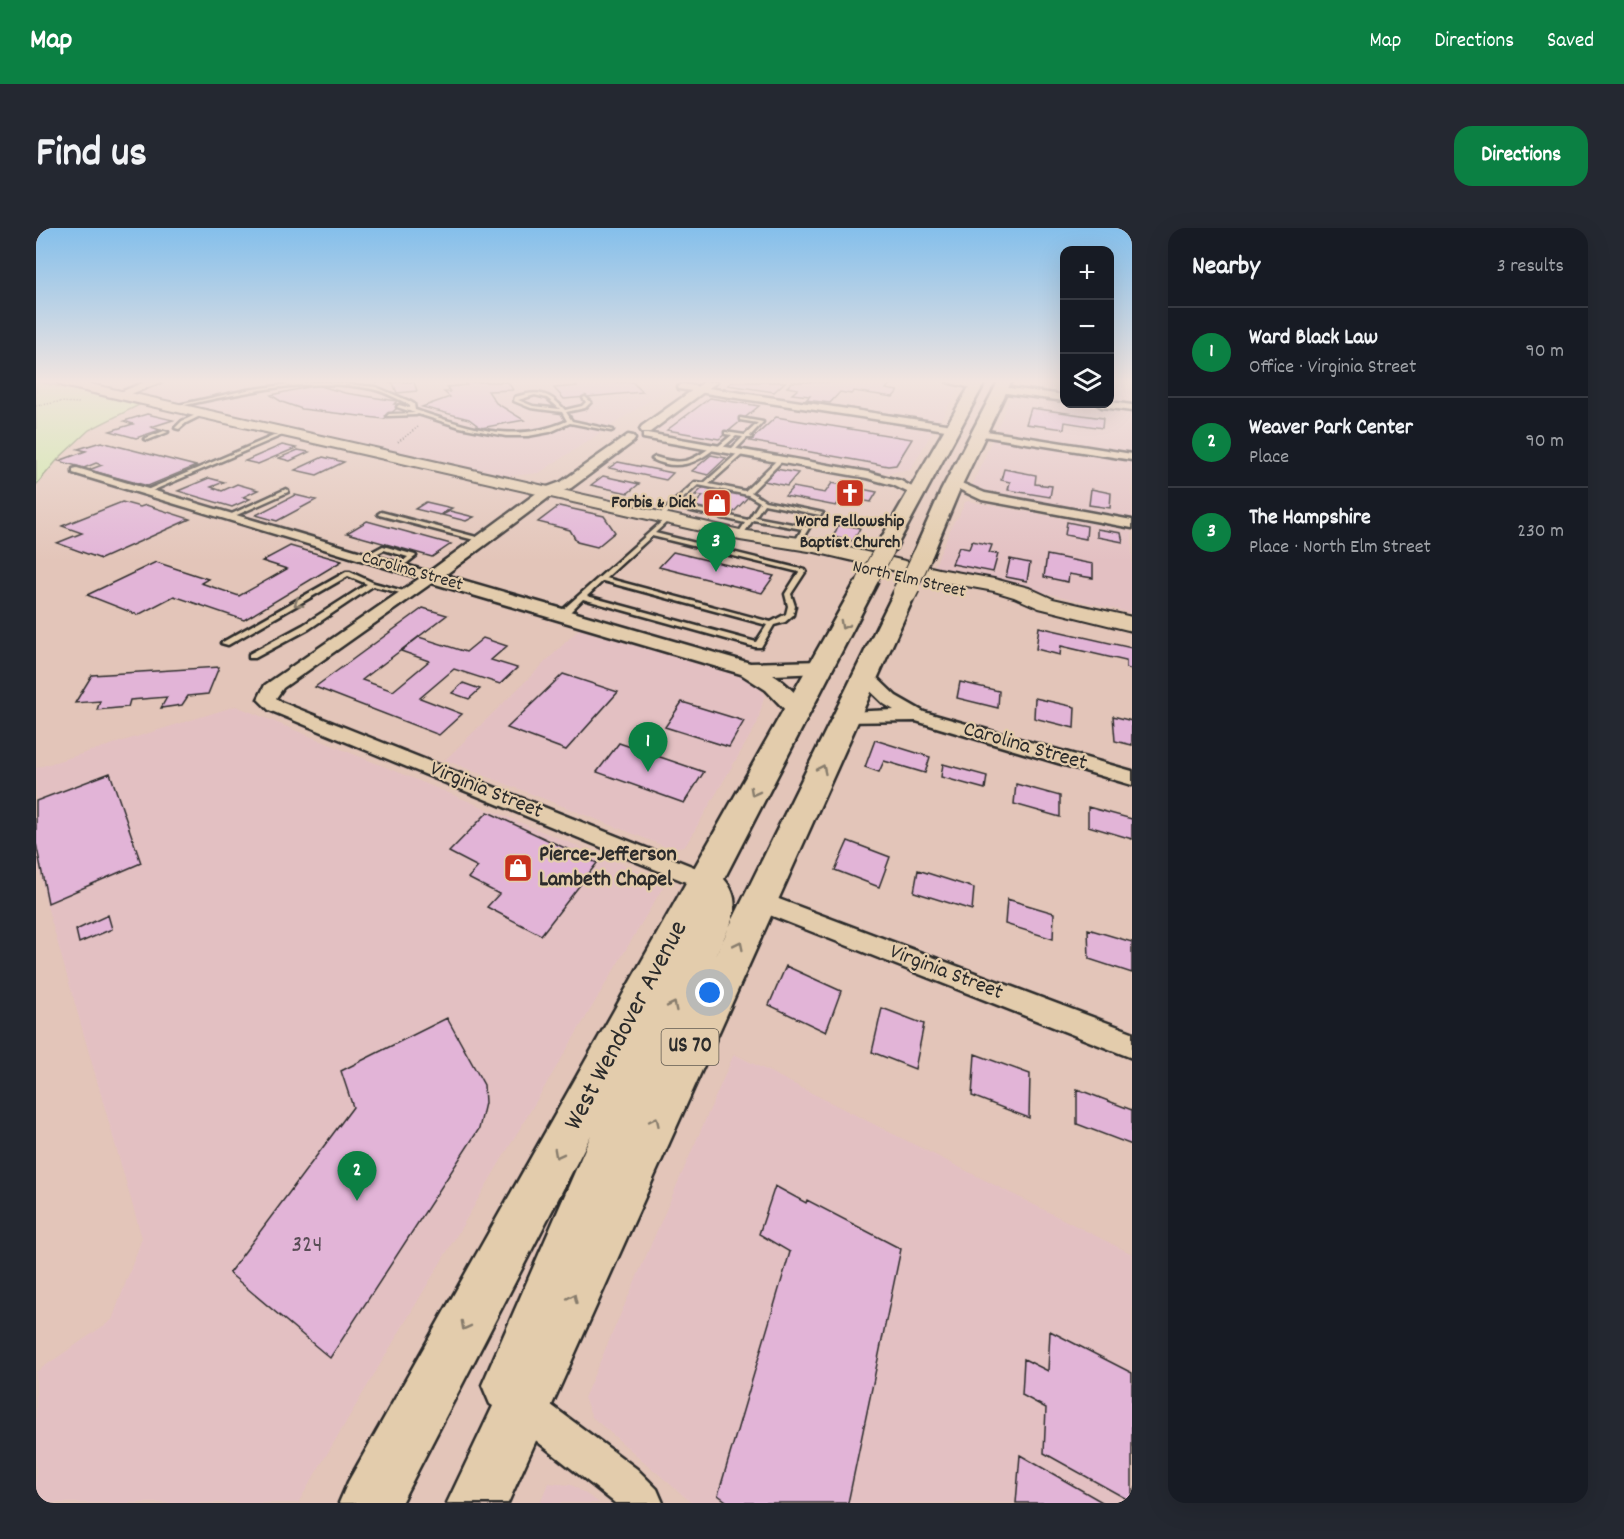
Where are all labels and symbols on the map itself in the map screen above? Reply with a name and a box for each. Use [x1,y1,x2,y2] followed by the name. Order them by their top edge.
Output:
[834,477,866,509] church icon: Word Fellowship Baptist Church
[701,487,733,519] shop icon: Forbis & Dick
[611,491,697,516] place label: Forbis & Dick
[795,510,905,556] place label: Word Fellowship Baptist Church
[696,522,736,572] pin: 3
[358,546,466,598] street label: Carolina Street
[850,555,968,605] street label: North Elm Street
[293,595,304,606] one-way arrow
[840,619,851,629] one-way arrow
[959,715,1091,779] street label: Carolina Street
[628,722,668,772] pin: 1
[425,754,547,828] street label: Virginia Street
[815,764,827,775] one-way arrow
[750,786,761,796] one-way arrow
[539,840,677,896] place label: Pierce-Jefferson Lambeth Chapel
[502,852,534,884] shop icon: Pierce-Jefferson Lambeth Chapel
[555,914,699,1138] street label: West Wendover Avenue
[885,937,1007,1009] street label: Virginia Street
[731,941,743,952] one-way arrow
[695,978,724,1007] your location
[665,1001,677,1012] one-way arrow
[662,1029,718,1065] road number: US 70
[648,1117,660,1128] one-way arrow
[554,1148,565,1158] one-way arrow
[338,1152,376,1201] pin: 2
[291,1229,323,1263] house number: 324
[565,1293,577,1304] one-way arrow
[461,1319,472,1330] one-way arrow

